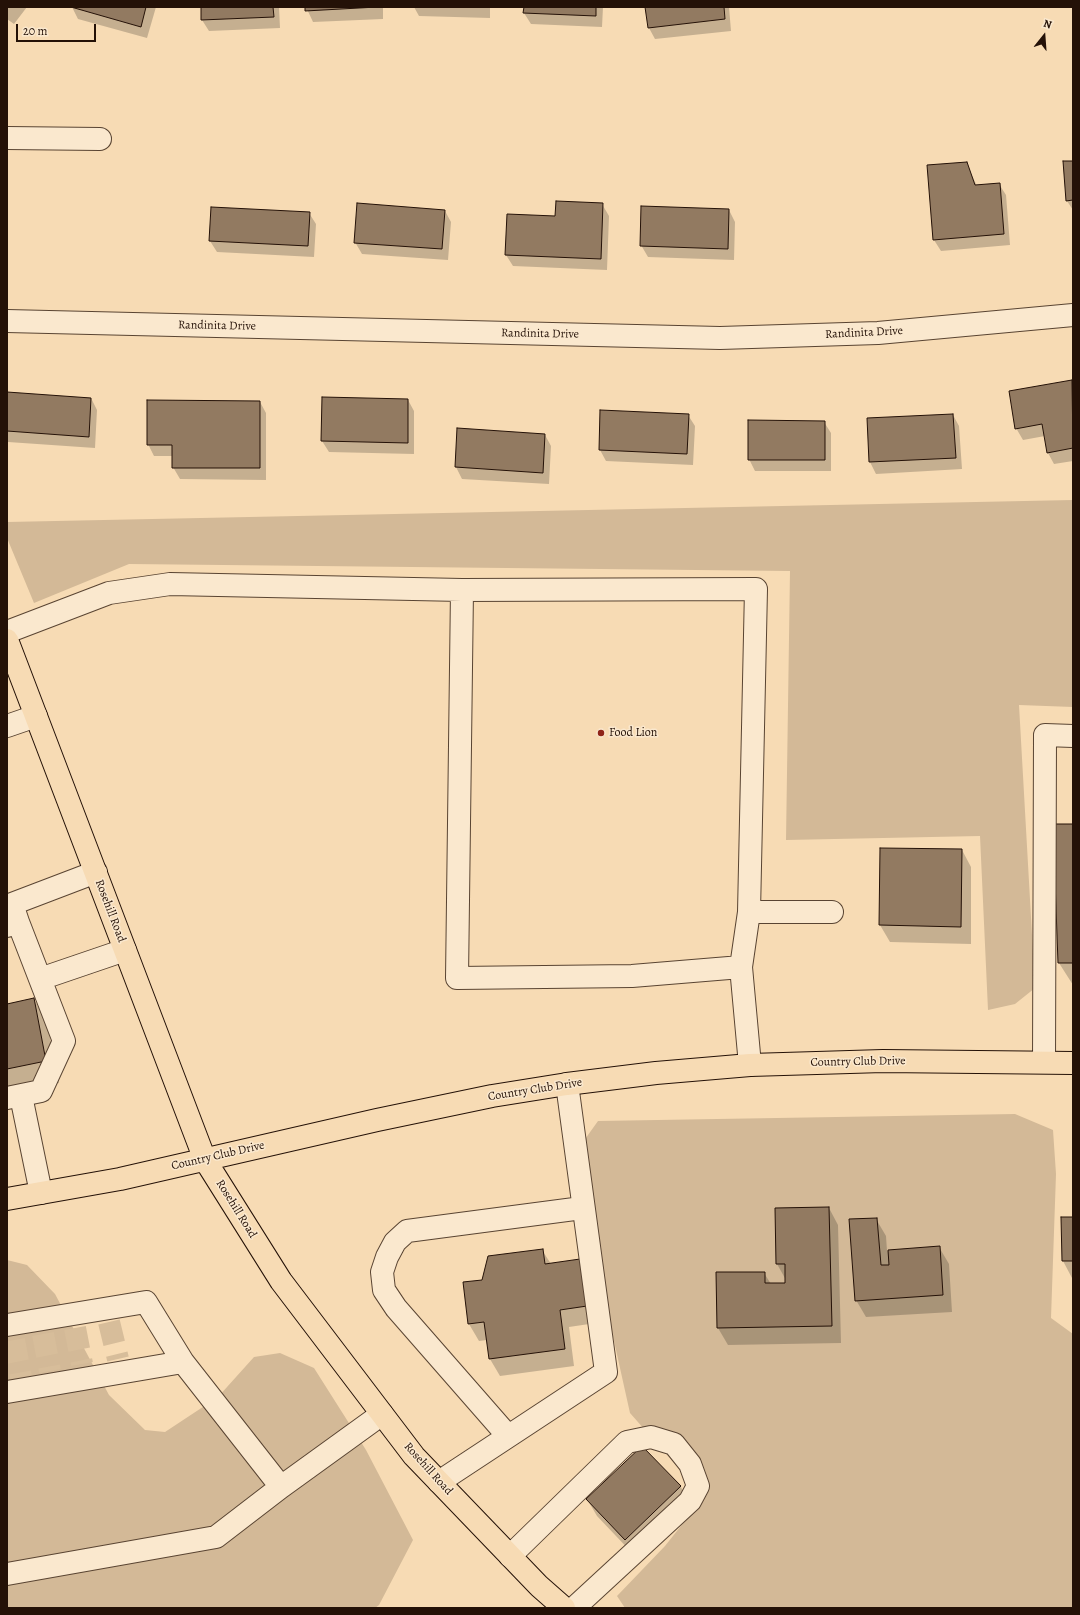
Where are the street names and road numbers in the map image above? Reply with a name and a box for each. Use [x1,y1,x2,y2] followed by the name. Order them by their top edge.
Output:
[178,318,256,334] street label: Randinita Drive
[825,324,903,342] street label: Randinita Drive
[501,326,579,342] street label: Randinita Drive
[91,878,129,944] street label: Rosehill Road
[810,1054,906,1070] street label: Country Club Drive
[487,1075,583,1105] street label: Country Club Drive
[170,1138,266,1174] street label: Country Club Drive
[212,1177,260,1241] street label: Rosehill Road
[401,1440,455,1498] street label: Rosehill Road

